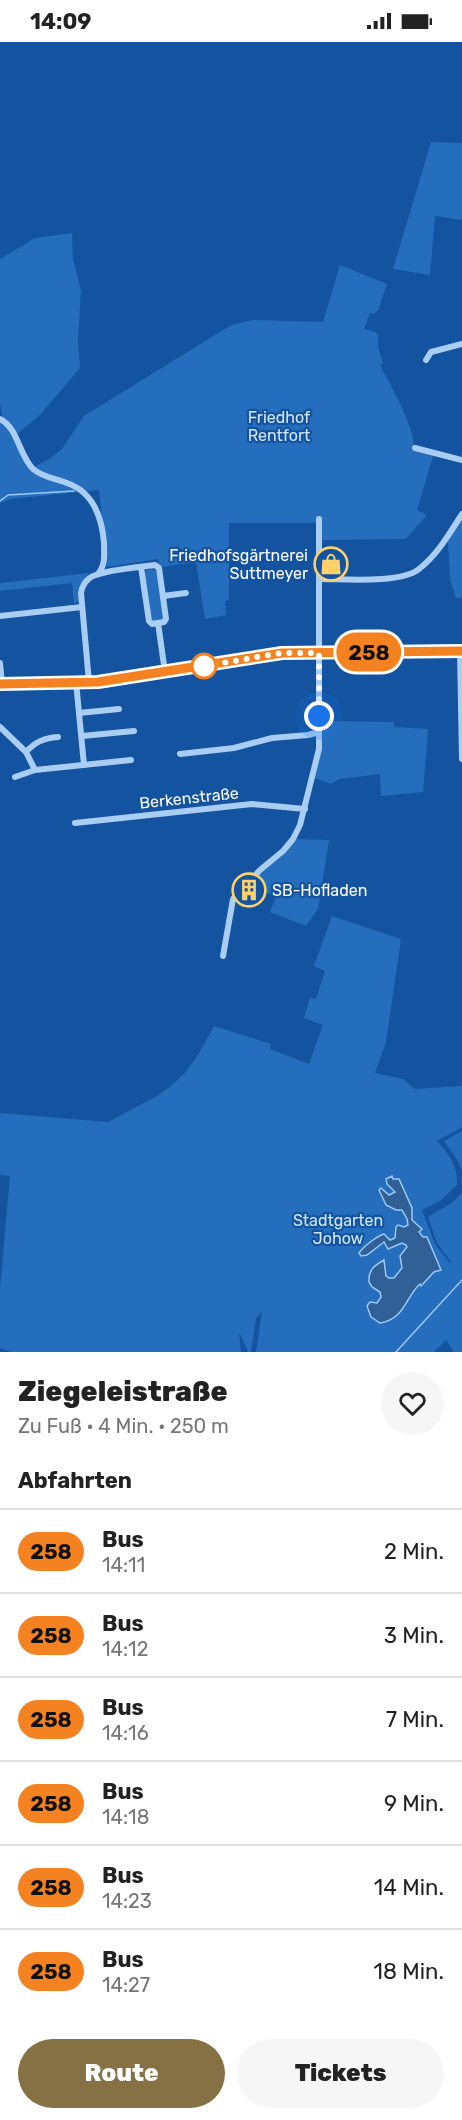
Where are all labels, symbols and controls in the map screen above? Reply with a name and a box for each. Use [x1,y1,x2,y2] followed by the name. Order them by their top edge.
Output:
[30,8,91,35] text: 14:09
[248,408,311,445] park label: Friedhof Rentfort
[169,546,308,583] place label: Friedhofsgärtnerei Suttmeyer
[313,546,349,582] shop icon: Friedhofsgärtnerei Suttmeyer
[334,632,404,672] line badge: 258
[348,640,390,665] text: 258
[191,653,217,679] unlabelled marker
[304,701,334,731] your location
[138,783,240,813] street label: Berkenstraße
[231,872,267,908] building icon: SB-Hofladen
[272,881,367,900] place label: SB-Hofladen
[293,1211,383,1248] park label: Stadtgarten Johow
[381,1372,444,1435] button: heart
[18,1375,228,1408] text: Ziegeleistraße
[18,1414,229,1438] text: Zu Fuß · 4 Min. · 250 m
[18,1467,132,1494] text: Abfahrten
[102,1526,144,1553] text: Bus
[384,1538,444,1565] text: 2 Min.
[30,1539,72,1564] text: 258
[102,1553,145,1577] text: 14:11
[102,1610,144,1637] text: Bus
[384,1622,444,1649] text: 3 Min.
[30,1623,72,1648] text: 258
[102,1637,148,1661] text: 14:12
[102,1694,144,1721] text: Bus
[386,1706,444,1733] text: 7 Min.
[30,1707,72,1732] text: 258
[102,1721,149,1745] text: 14:16
[102,1778,144,1805] text: Bus
[384,1790,444,1817] text: 9 Min.
[30,1791,72,1816] text: 258
[102,1805,149,1829] text: 14:18
[102,1862,144,1889] text: Bus
[374,1874,444,1901] text: 14 Min.
[30,1875,72,1900] text: 258
[102,1889,152,1913] text: 14:23
[102,1946,144,1973] text: Bus
[374,1958,444,1985] text: 18 Min.
[30,1959,72,1984] text: 258
[102,1973,150,1997] text: 14:27
[18,2039,225,2108] button: Route
[237,2039,444,2108] button: Tickets

